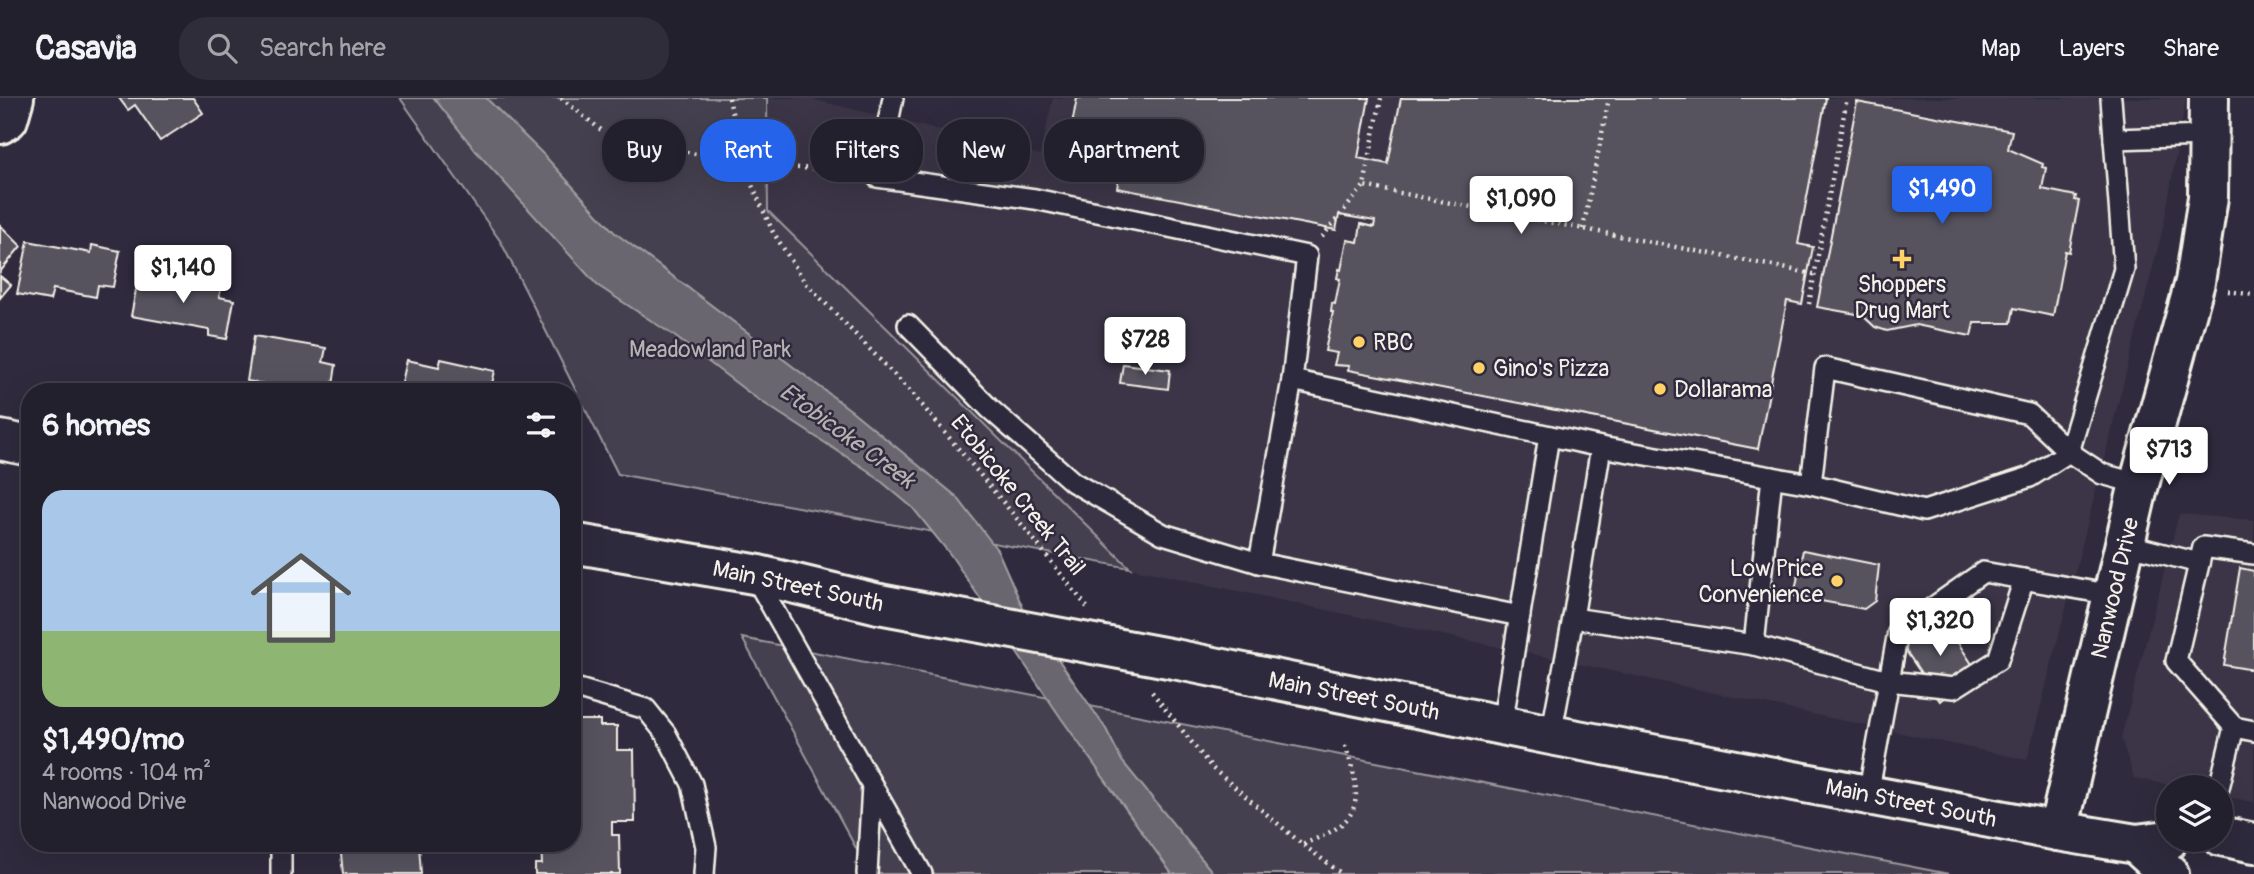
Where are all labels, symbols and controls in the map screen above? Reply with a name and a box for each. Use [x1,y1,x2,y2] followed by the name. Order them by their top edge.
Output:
[179,17,669,80] search box
[35,28,137,69] text: Casavia
[203,29,241,67] icon: search
[259,32,386,64] text: Search here
[1981,34,2021,63] text: Map
[2059,34,2125,63] text: Layers
[2163,34,2219,63] text: Share
[602,119,686,182] chip: Buy
[700,119,796,182] chip: Rent
[810,119,923,182] chip: Filters
[937,119,1030,182] chip: New
[1044,119,1204,182] chip: Apartment
[1885,166,1999,226] pin: $1,490
[1908,174,1976,203] text: $1,490
[1464,176,1578,236] pin: $1,090
[1486,184,1556,213] text: $1,090
[126,246,240,305] pin: $1,140
[1894,251,1910,267] marker: Shoppers Drug Mart
[150,253,216,282] text: $1,140
[1854,270,1950,325] place label: Shoppers Drug Mart
[1104,317,1186,377] pin: $728
[1120,325,1170,354] text: $728
[1373,328,1414,357] place label: RBC
[1351,334,1367,350] marker: RBC
[629,335,791,364] park label: Meadowland Park
[1493,354,1609,383] place label: Gino's Pizza
[1471,360,1487,376] marker: Gino's Pizza
[1674,375,1772,404] place label: Dollarama
[774,377,922,496] water label: Etobicoke Creek
[1652,381,1668,397] marker: Dollarama
[522,406,560,444] icon: filters
[42,407,150,444] text: 6 homes
[944,409,1092,581] street label: Etobicoke Creek Trail
[2128,428,2210,487] pin: $713
[2146,435,2192,464] text: $713
[2085,514,2145,662] street label: Nanwood Drive
[238,535,364,661] icon: home
[710,554,886,618] street label: Main Street South
[1698,554,1824,609] place label: Low Price Convenience
[1829,573,1845,589] marker: Low Price Convenience
[1883,598,1997,658] pin: $1,320
[1906,606,1974,635] text: $1,320
[1266,665,1442,727] street label: Main Street South
[42,721,184,758] text: $1,490/mo
[42,758,211,787] text: 4 rooms · 104 m²
[1823,772,1999,834] street label: Main Street South
[2156,775,2233,852] map controls
[2156,775,2233,852] button: layers
[42,787,186,816] text: Nanwood Drive

